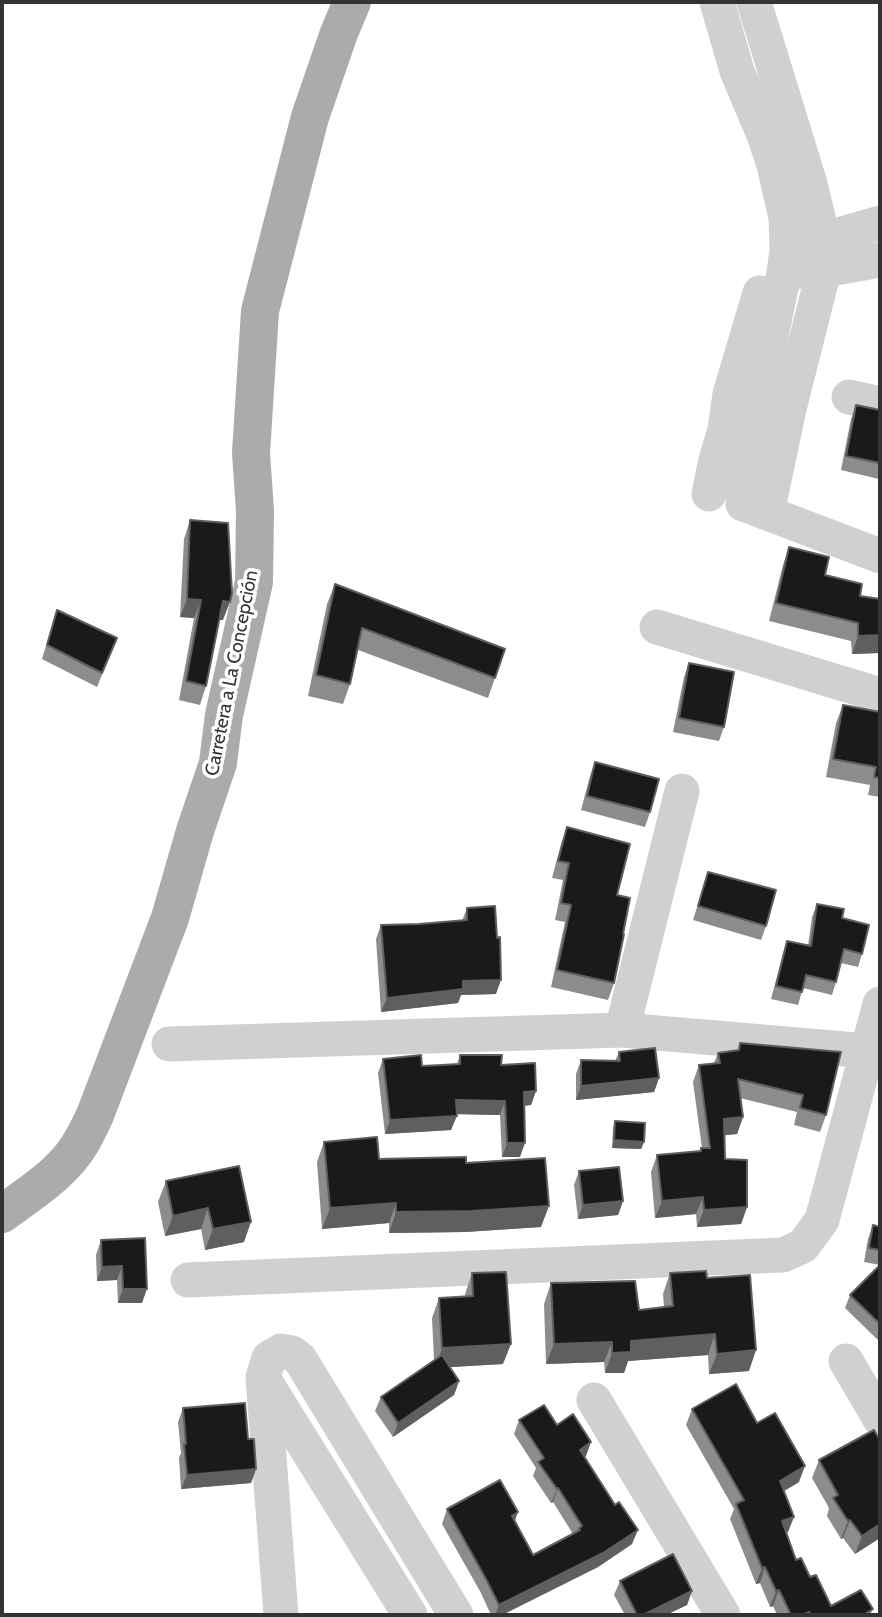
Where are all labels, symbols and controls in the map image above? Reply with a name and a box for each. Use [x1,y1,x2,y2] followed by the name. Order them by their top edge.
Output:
[201,568,263,778] street label: Carretera a La Concepción

